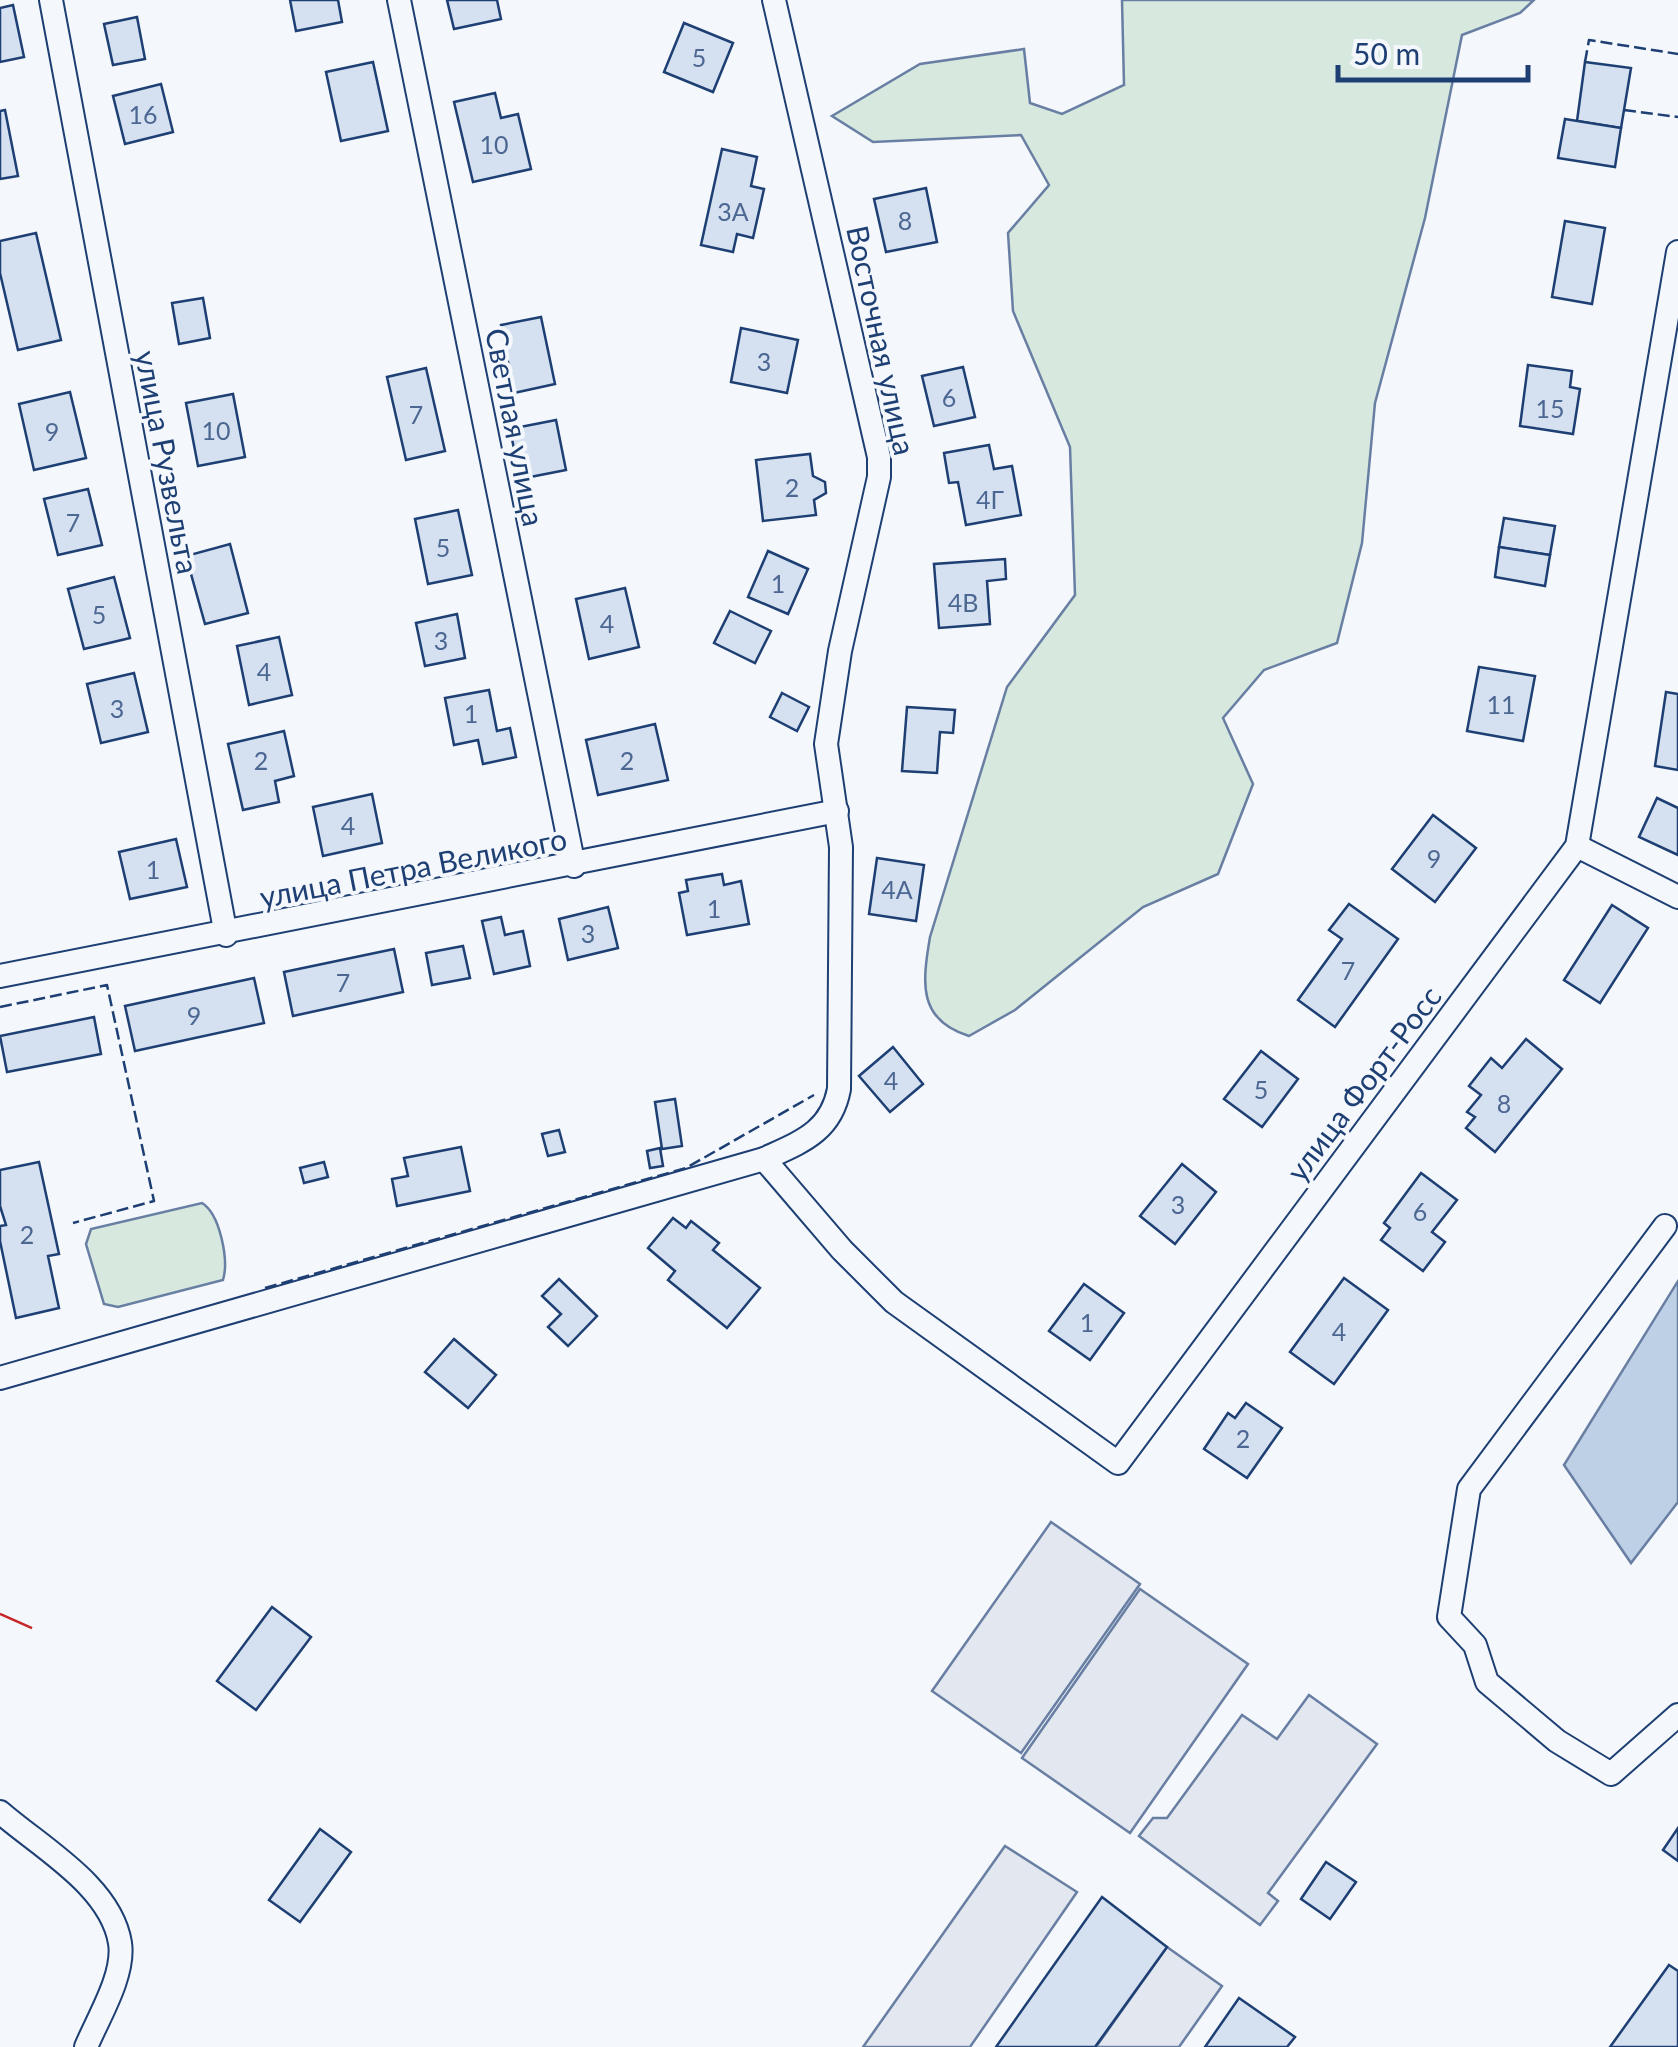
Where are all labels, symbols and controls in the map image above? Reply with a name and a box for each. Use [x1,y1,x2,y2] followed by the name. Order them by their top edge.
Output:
[1338,20,1528,82] scale bar
[1353,35,1420,71] text: 50 m
[692,42,706,72] house number: 5
[128,99,158,129] house number: 16
[479,129,509,159] house number: 10
[717,196,749,226] house number: 3А
[898,205,912,235] house number: 8
[840,222,924,458] street label: Восточная улица
[479,325,553,529] street label: Светлая улица
[757,346,771,376] house number: 3
[129,347,207,577] street label: улица Рузвельта
[942,382,956,412] house number: 6
[1535,393,1565,423] house number: 15
[409,399,423,429] house number: 7
[201,415,231,445] house number: 10
[45,416,59,446] house number: 9
[785,472,799,502] house number: 2
[976,484,1005,514] house number: 4Г
[66,507,80,537] house number: 7
[436,532,450,562] house number: 5
[771,568,785,598] house number: 1
[948,587,978,617] house number: 4В
[92,599,106,629] house number: 5
[600,608,614,638] house number: 4
[434,625,448,655] house number: 3
[257,656,271,686] house number: 4
[1486,689,1516,719] house number: 11
[110,693,124,723] house number: 3
[464,698,478,728] house number: 1
[254,745,268,775] house number: 2
[620,745,634,775] house number: 2
[341,810,355,840] house number: 4
[257,820,569,914] street label: улица Петра Великого
[1427,843,1441,873] house number: 9
[146,854,160,884] house number: 1
[881,874,913,904] house number: 4А
[707,893,721,923] house number: 1
[581,918,595,948] house number: 3
[1341,955,1355,985] house number: 7
[336,967,350,997] house number: 7
[1278,978,1448,1188] street label: улица Форт-Росс
[187,1000,201,1030] house number: 9
[884,1065,898,1095] house number: 4
[1254,1074,1268,1104] house number: 5
[1497,1088,1511,1118] house number: 8
[1171,1189,1185,1219] house number: 3
[1413,1196,1427,1226] house number: 6
[20,1219,34,1249] house number: 2
[1080,1307,1094,1337] house number: 1
[1332,1316,1346,1346] house number: 4
[1236,1423,1250,1453] house number: 2

